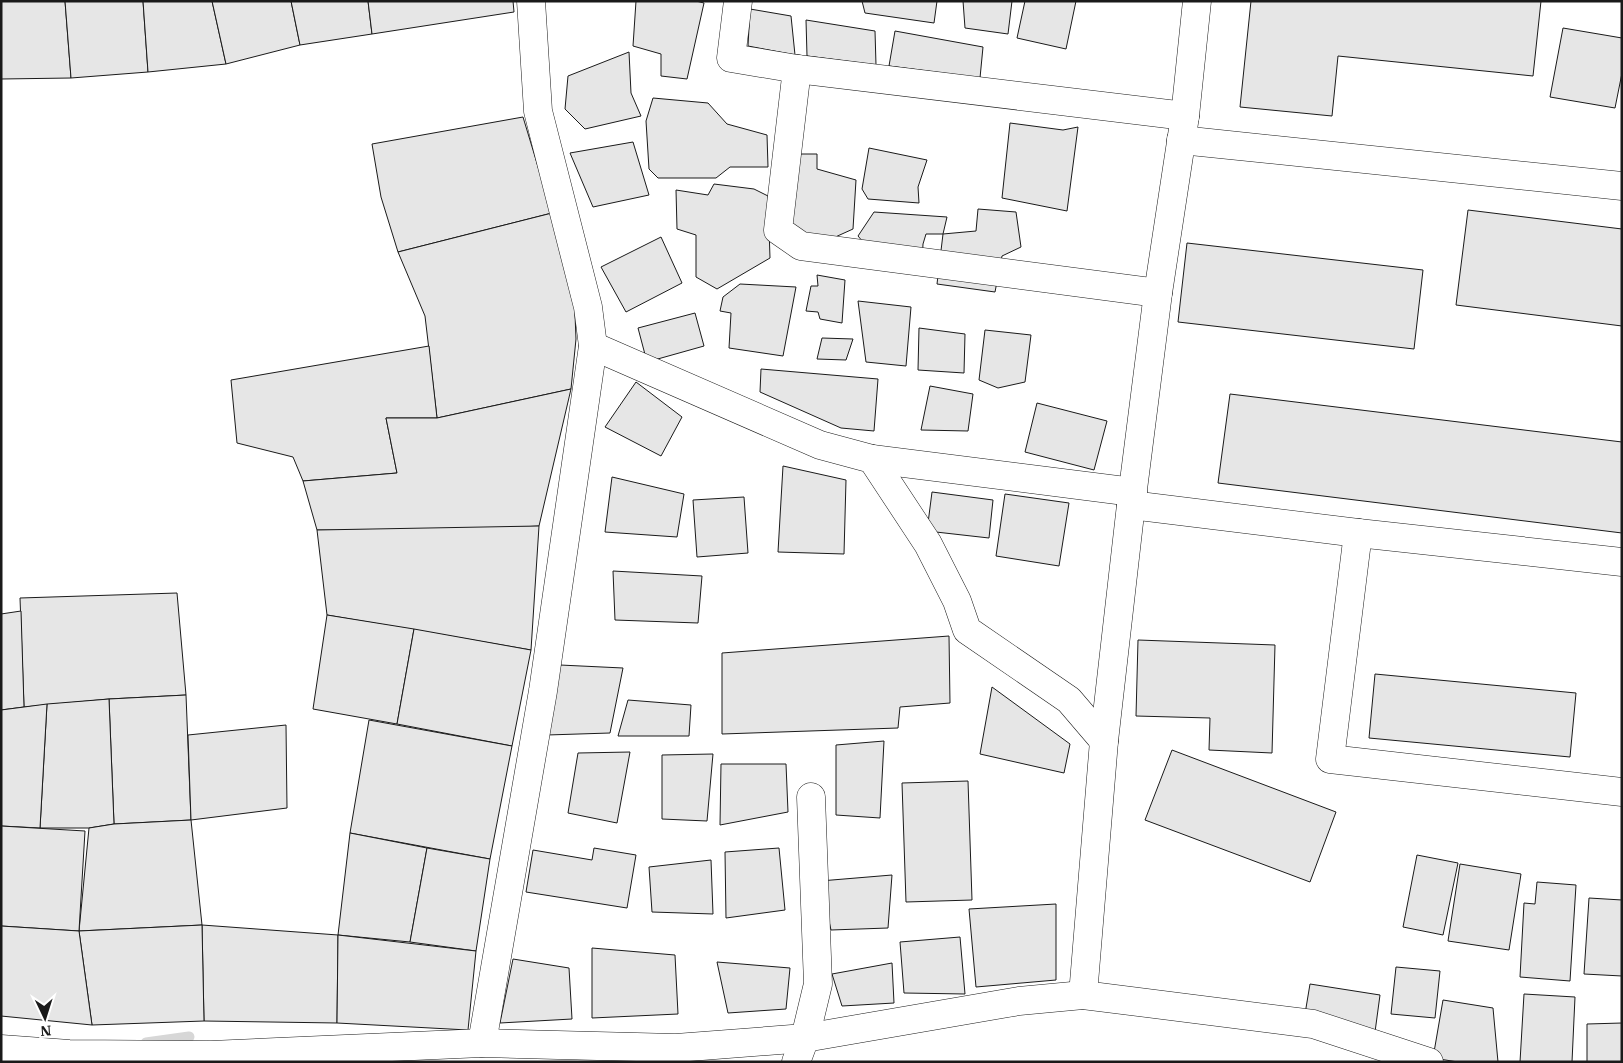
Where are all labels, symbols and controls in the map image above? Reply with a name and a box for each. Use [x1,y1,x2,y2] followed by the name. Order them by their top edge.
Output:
[20,993,70,1043] north arrow
[40,1022,52,1040] text: N

